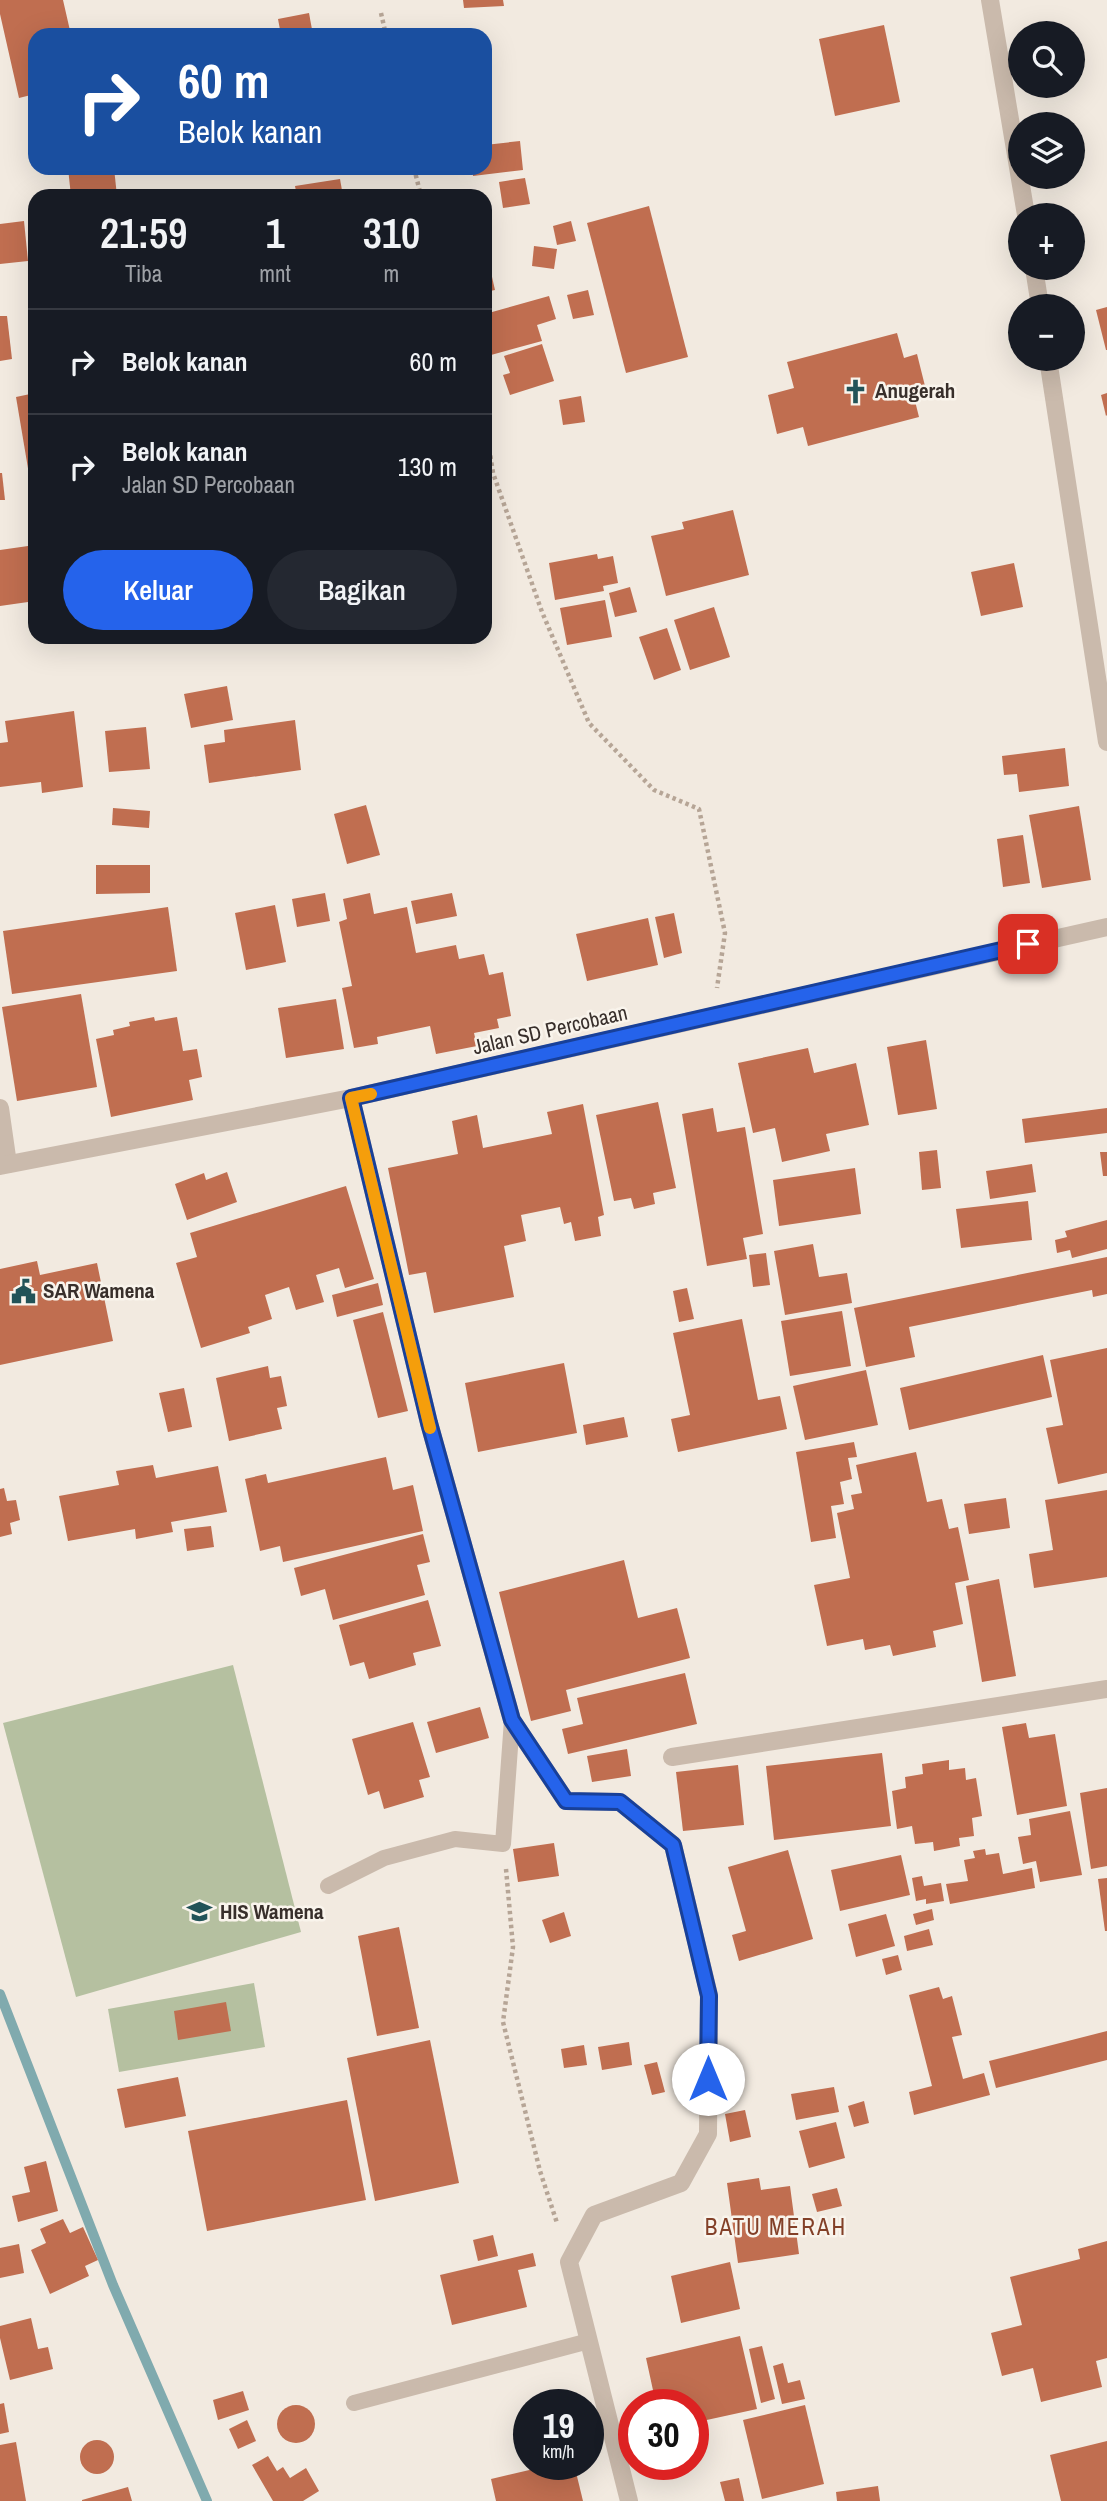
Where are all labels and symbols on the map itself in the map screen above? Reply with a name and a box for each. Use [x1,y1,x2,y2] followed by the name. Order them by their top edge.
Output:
[875,376,955,405] place label: Anugerah
[841,377,869,405] church icon: Anugerah
[998,914,1058,974] pin
[470,998,630,1061] street label: Jalan SD Percobaan
[43,1276,155,1305] place label: SAR Wamena
[9,1277,37,1305] public building icon: SAR Wamena
[220,1897,324,1926] place label: HIS Wamena
[186,1898,214,1926] school or university icon: HIS Wamena
[671,2042,745,2116] position arrow
[705,2211,847,2242] district label: BATU MERAH
[618,2389,709,2480] speed limit sign: 30

